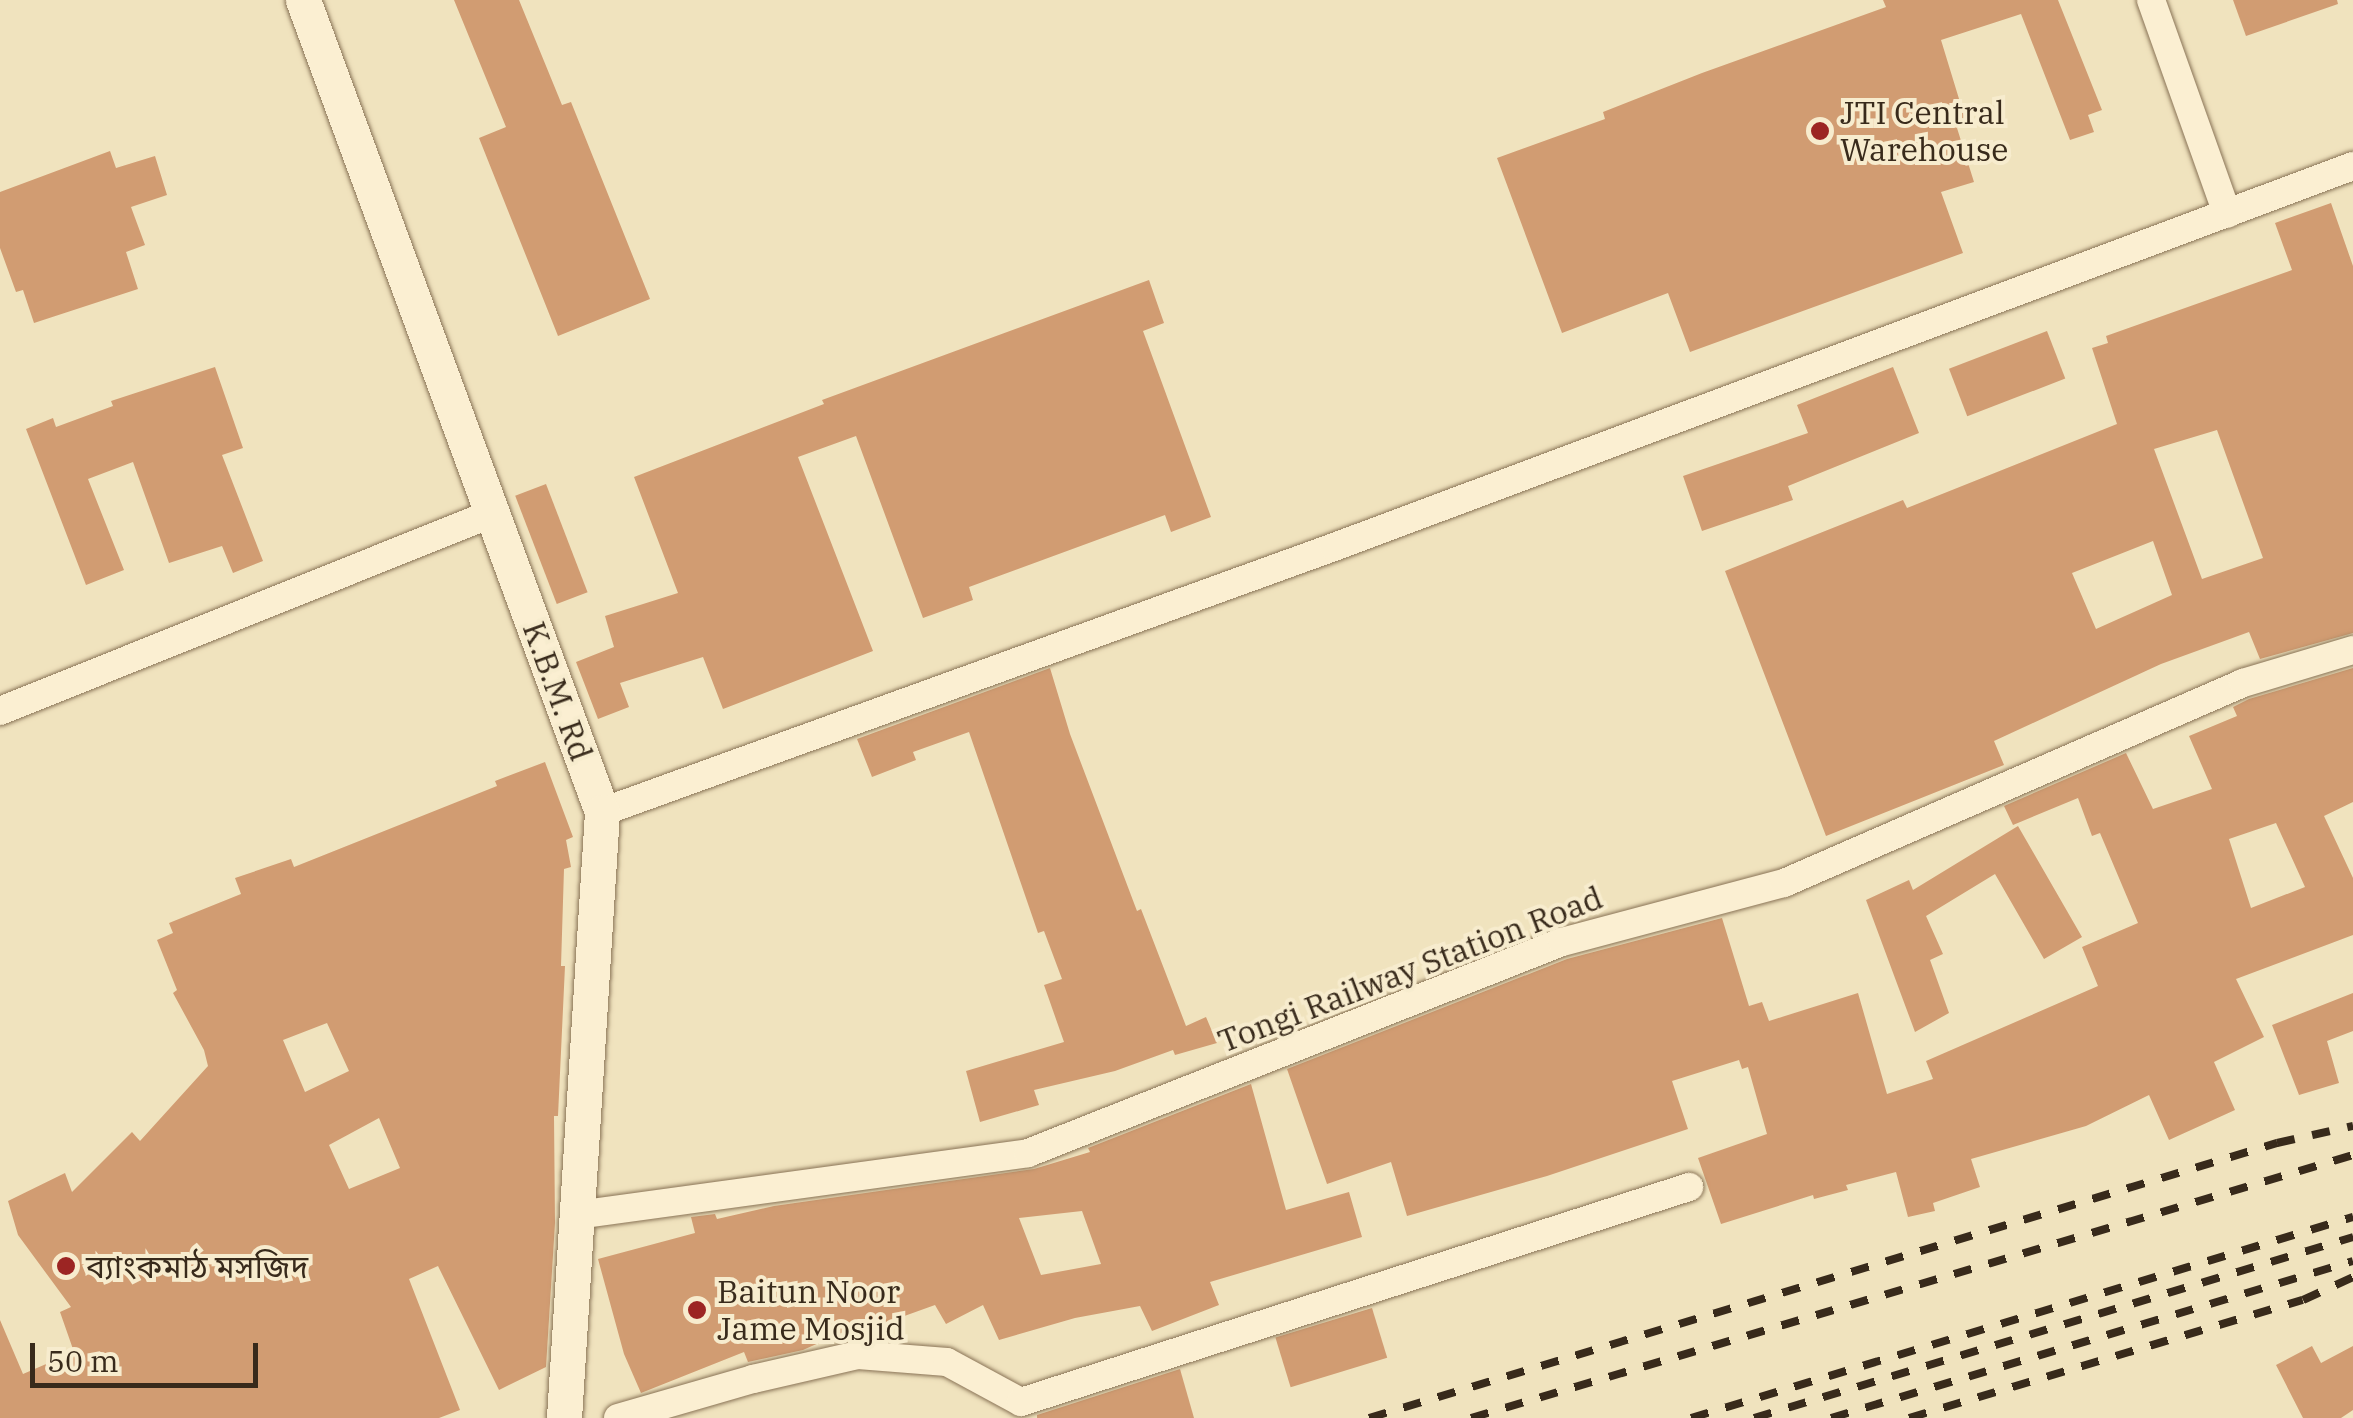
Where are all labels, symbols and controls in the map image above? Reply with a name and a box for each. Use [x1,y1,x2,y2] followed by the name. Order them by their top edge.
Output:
[1840,94,2008,169] place label: JTI Central Warehouse
[1809,120,1831,142] marker: JTI Central Warehouse
[515,616,601,766] street label: K.B.M. Rd
[1212,878,1608,1060] street label: Tongi Railway Station Road
[86,1247,308,1285] place label: ব্যাংকমাঠ মসজিদ
[55,1255,77,1277] marker: ব্যাংকমাঠ মসজিদ
[717,1273,905,1348] place label: Baitun Noor Jame Mosjid
[686,1299,708,1321] marker: Baitun Noor Jame Mosjid
[35,1323,262,1385] scale bar
[47,1341,119,1380] text: 50 m

